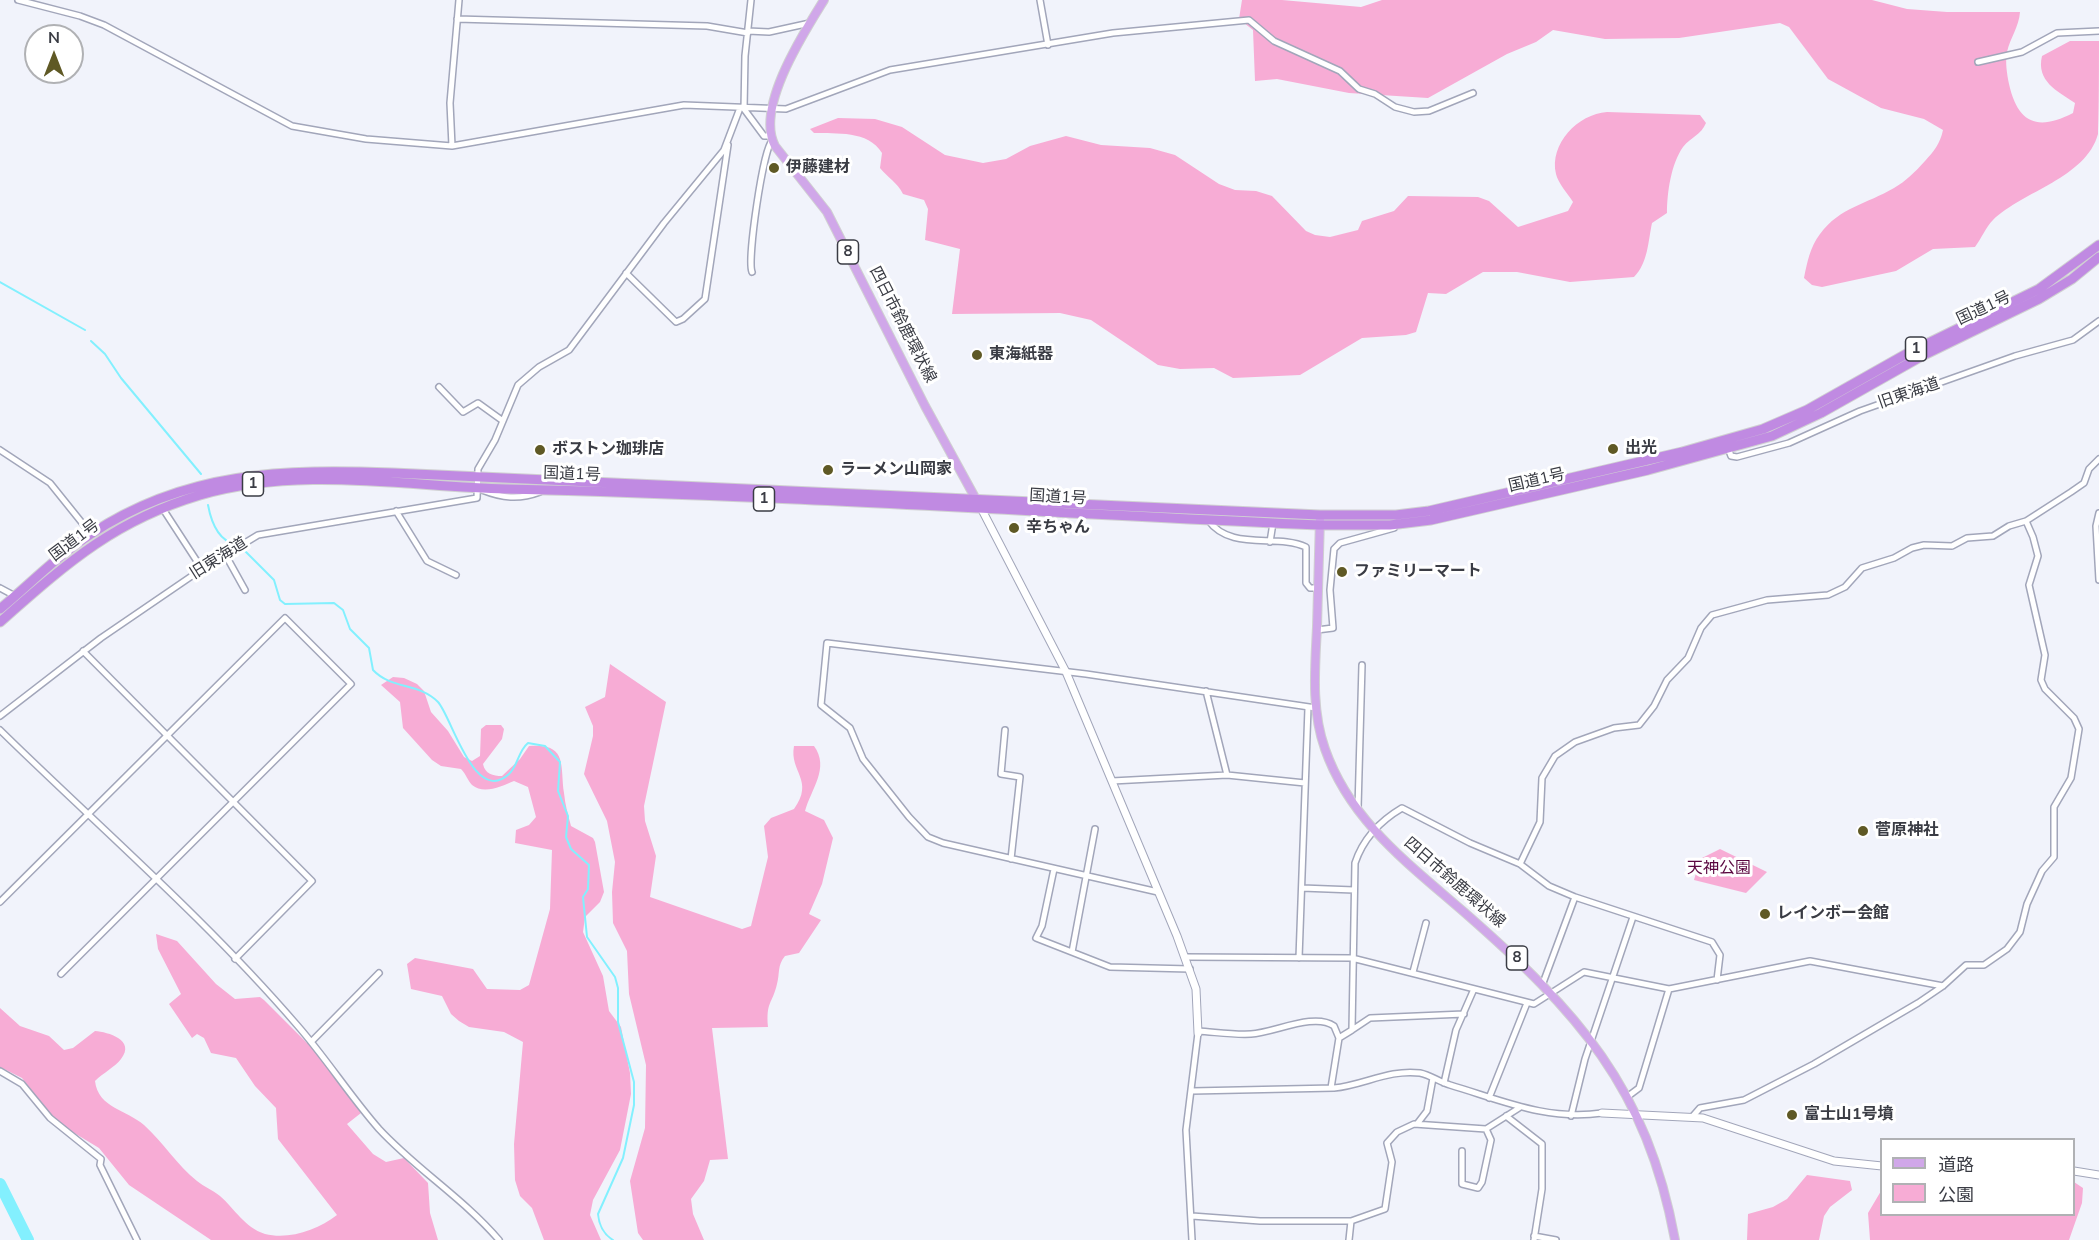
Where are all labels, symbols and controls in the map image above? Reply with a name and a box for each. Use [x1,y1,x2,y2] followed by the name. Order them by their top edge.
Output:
[24,24,84,84] north arrow
[48,27,60,49] text: N
[786,158,850,178] place label: 伊藤建材
[767,161,781,175] marker: 伊藤建材
[838,240,858,264] road number: 8
[864,264,940,386] street label: 四日市鈴鹿環状線
[1954,288,2014,330] street label: 国道1号
[1906,337,1926,361] road number: 1
[989,345,1053,365] place label: 東海紙器
[970,348,984,362] marker: 東海紙器
[1876,375,1942,413] street label: 旧東海道
[1625,439,1657,459] place label: 出光
[552,440,664,460] place label: ボストン珈琲店
[1606,442,1620,456] marker: 出光
[533,443,547,457] marker: ボストン珈琲店
[840,460,952,480] place label: ラーメン山岡家
[821,463,835,477] marker: ラーメン山岡家
[543,464,601,486] street label: 国道1号
[1507,465,1567,497] street label: 国道1号
[242,472,264,496] road number: 1
[754,487,774,511] road number: 1
[1029,487,1087,509] street label: 国道1号
[46,516,104,566] street label: 国道1号
[1026,518,1090,538] place label: 辛ちゃん
[1007,521,1021,535] marker: 辛ちゃん
[187,534,251,584] street label: 旧東海道
[1354,562,1482,582] place label: ファミリーマート
[1335,565,1349,579] marker: ファミリーマート
[1875,821,1939,841] place label: 菅原神社
[1856,824,1870,838] marker: 菅原神社
[1399,834,1509,932] street label: 四日市鈴鹿環状線
[1687,859,1751,879] park label: 天神公園
[1777,904,1889,924] place label: レインボー会館
[1758,907,1772,921] marker: レインボー会館
[1506,946,1528,970] road number: 8
[1804,1105,1894,1125] place label: 富士山1号墳
[1785,1108,1799,1122] marker: 富士山1号墳
[1880,1138,2075,1216] legend
[1938,1153,1974,1177] text: 道路
[1938,1183,1974,1207] text: 公園

